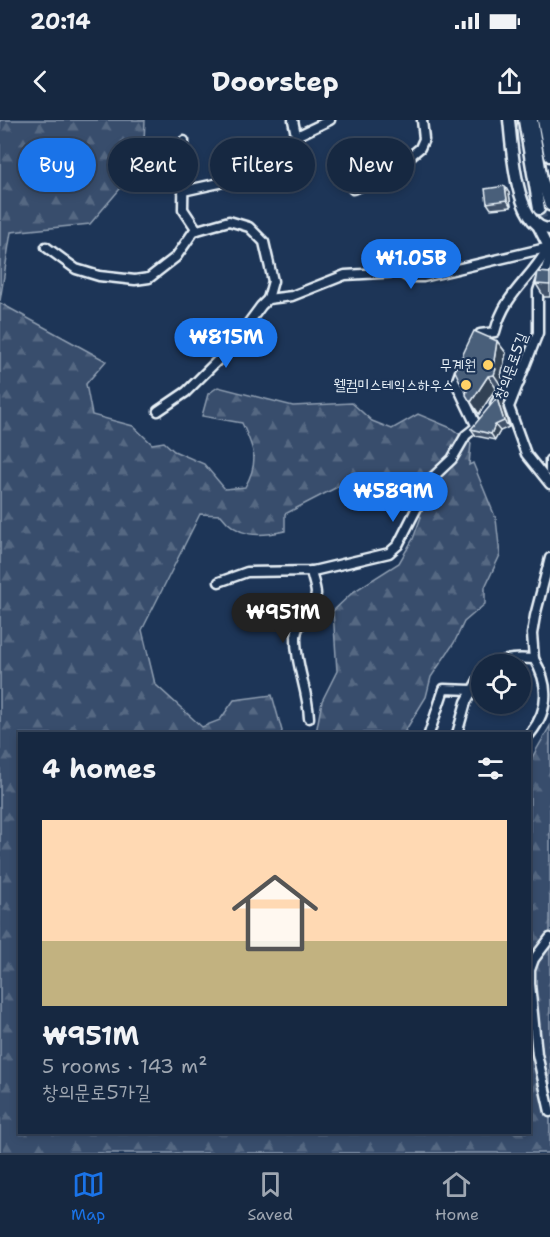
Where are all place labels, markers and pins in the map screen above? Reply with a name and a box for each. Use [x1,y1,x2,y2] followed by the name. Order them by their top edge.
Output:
[362,239,460,290] pin: ₩1.05B
[184,318,268,369] pin: ₩815M
[440,355,476,375] place label: 무계원
[481,358,495,372] marker: 무계원
[333,375,454,395] place label: 웰컴미스테익스하우스
[459,378,473,392] marker: 웰컴미스테익스하우스
[351,472,435,523] pin: ₩589M
[241,593,325,644] pin: ₩951M

